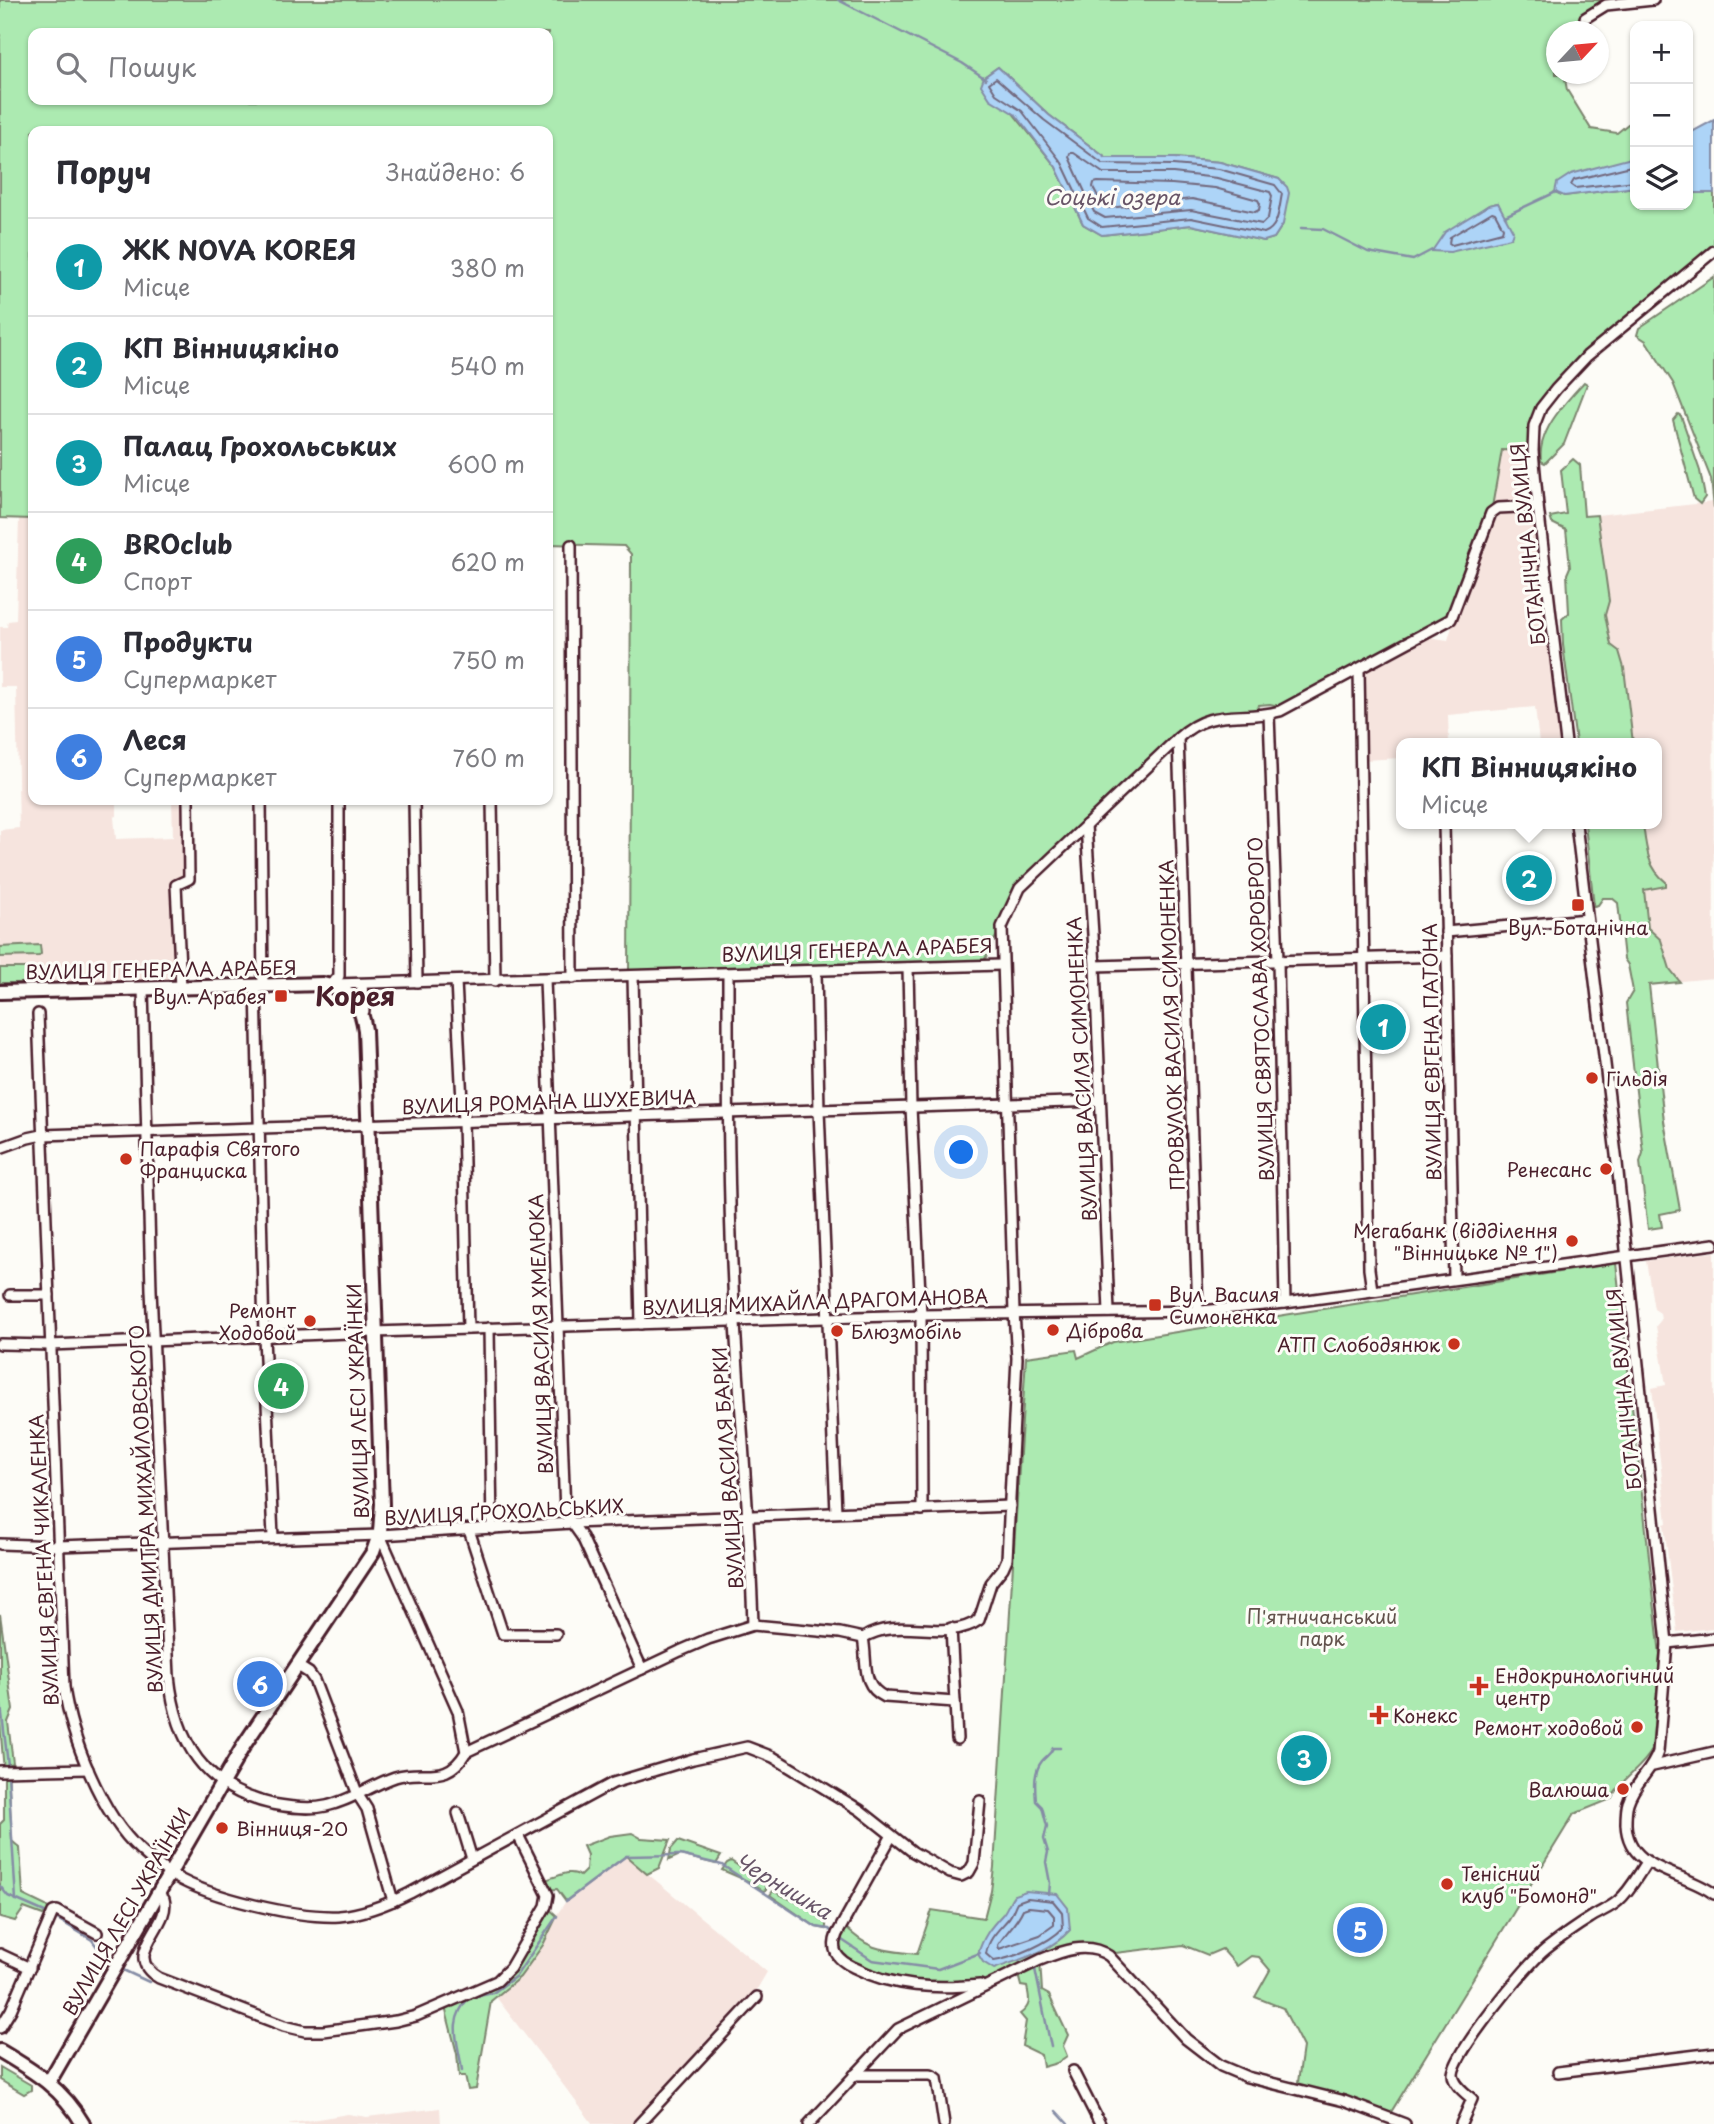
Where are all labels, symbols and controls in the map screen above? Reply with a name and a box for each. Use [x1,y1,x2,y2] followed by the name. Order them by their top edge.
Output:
[1546,21,1609,84] north arrow
[1630,21,1693,210] map controls
[1630,21,1693,84] button: +
[28,28,553,105] search box
[108,47,196,86] text: Пошук
[52,48,90,86] icon: search
[1630,84,1693,147] button: −
[1630,147,1693,210] button: layers
[56,149,151,194] text: Поруч
[386,154,525,189] text: Знайдено: 6
[1044,180,1181,212] water label: Соцькі озера
[123,230,356,269] text: ЖК NOVA KOREЯ
[74,250,85,285] text: 1
[450,250,525,285] text: 380 m
[123,269,190,304] text: Місце
[123,328,339,367] text: КП Вінницякіно
[71,348,87,383] text: 2
[449,348,525,383] text: 540 m
[123,367,190,402] text: Місце
[123,426,397,465] text: Палац Грохольських
[1502,442,1552,646] street label: БОТАНІЧНА ВУЛИЦЯ
[71,446,87,481] text: 3
[447,446,525,481] text: 600 m
[123,465,190,500] text: Місце
[123,524,233,563] text: BROclub
[71,544,87,579] text: 4
[451,544,525,579] text: 620 m
[123,563,192,598] text: Спорт
[123,622,253,661] text: Продукти
[72,642,86,677] text: 5
[452,642,525,677] text: 750 m
[123,661,277,696] text: Супермаркет
[123,720,187,759] text: Леся
[1396,738,1662,829] popup
[71,740,87,775] text: 6
[453,740,525,775] text: 760 m
[1421,747,1637,786] text: КП Вінницякіно
[123,759,277,794] text: Супермаркет
[1421,786,1488,821] text: Місце
[1240,836,1280,1182] street label: ВУЛИЦЯ СВЯТОСЛАВА ХОРОБРОГО
[1506,852,1552,904] pin: 2
[1151,859,1191,1191] street label: ПРОВУЛОК ВАСИЛЯ СИМОНЕНКА
[1570,897,1586,913] marker: Вул. Ботанічна
[1508,913,1648,941] place label: Вул. Ботанічна
[1059,916,1103,1222] street label: ВУЛИЦЯ ВАСИЛЯ СИМОНЕНКА
[1415,923,1447,1181] street label: ВУЛИЦЯ ЄВГЕНА ПАТОНА
[721,930,993,968] street label: ВУЛИЦЯ ГЕНЕРАЛА АРАБЕЯ
[25,953,297,985] street label: ВУЛИЦЯ ГЕНЕРАЛА АРАБЕЯ
[315,976,395,1015] district label: Корея
[153,982,267,1010] place label: Вул. Арабея
[273,988,289,1004] marker: Вул. Арабея
[1360,1001,1406,1053] pin: 1
[1606,1064,1668,1092] place label: Гільдія
[1584,1070,1600,1086] marker: Гільдія
[401,1082,697,1120] street label: ВУЛИЦЯ РОМАНА ШУХЕВИЧА
[140,1134,300,1184] place label: Парафія Святого Франциска
[944,1135,978,1169] your location
[118,1151,134,1167] marker: Парафія Святого Франциска
[1506,1155,1592,1183] place label: Ренесанс
[1598,1161,1614,1177] marker: Ренесанс
[521,1193,559,1475] street label: ВУЛИЦЯ ВАСИЛЯ ХМЕЛЮКА
[1353,1216,1558,1266] place label: Мегабанк (відділення "Вінницьке № 1")
[1564,1233,1580,1249] marker: Мегабанк (відділення "Вінницьке № 1")
[1169,1280,1280,1330] place label: Вул. Василя Симоненка
[641,1281,989,1321] street label: ВУЛИЦЯ МИХАЙЛА ДРАГОМАНОВА
[339,1283,375,1519] street label: ВУЛИЦЯ ЛЕСІ УКРАЇНКИ
[1598,1287,1648,1491] street label: БОТАНІЧНА ВУЛИЦЯ
[219,1296,297,1346] place label: Ремонт Ходовой
[1147,1297,1163,1313] marker: Вул. Василя Симоненка
[302,1313,318,1329] marker: Ремонт Ходовой
[1066,1316,1143,1344] place label: Діброва
[851,1317,962,1345] place label: Блюзмобіль
[1045,1322,1061,1338] marker: Діброва
[829,1323,845,1339] marker: Блюзмобіль
[121,1324,169,1694] street label: ВУЛИЦЯ ДМИТРА МИХАЙЛОВСЬКОГО
[1277,1330,1441,1358] place label: АТП Слободянюк
[1446,1336,1462,1352] marker: АТП Слободянюк
[705,1346,749,1590] street label: ВУЛИЦЯ ВАСИЛЯ БАРКИ
[258,1360,304,1412] pin: 4
[21,1413,65,1707] street label: ВУЛИЦЯ ЄВГЕНА ЧИКАЛЕНКА
[383,1491,625,1531] street label: ВУЛИЦЯ ҐРОХОЛЬСЬКИХ
[1247,1602,1397,1652] park label: П'ятничанський парк
[237,1658,283,1710] pin: 6
[1495,1661,1674,1711] place label: Ендокринологічний центр
[1469,1676,1489,1696] marker: Ендокринологічний центр
[1393,1701,1458,1729] place label: Конекс
[1371,1707,1387,1723] marker: Конекс
[1474,1713,1623,1741] place label: Ремонт ходовой
[1629,1719,1645,1735] marker: Ремонт ходовой
[1281,1732,1327,1784] pin: 3
[1528,1775,1609,1803] place label: Валюша
[1615,1781,1631,1797] marker: Валюша
[55,1802,197,2020] street label: ВУЛИЦЯ ЛЕСІ УКРАЇНКИ
[236,1814,348,1842] place label: Вінниця-20
[214,1820,230,1836] marker: Вінниця-20
[730,1844,839,1927] water label: Чернишка
[1461,1859,1597,1909] place label: Тенісний клуб "Бомонд"
[1439,1876,1455,1892] marker: Тенісний клуб "Бомонд"
[1337,1904,1383,1956] pin: 5

